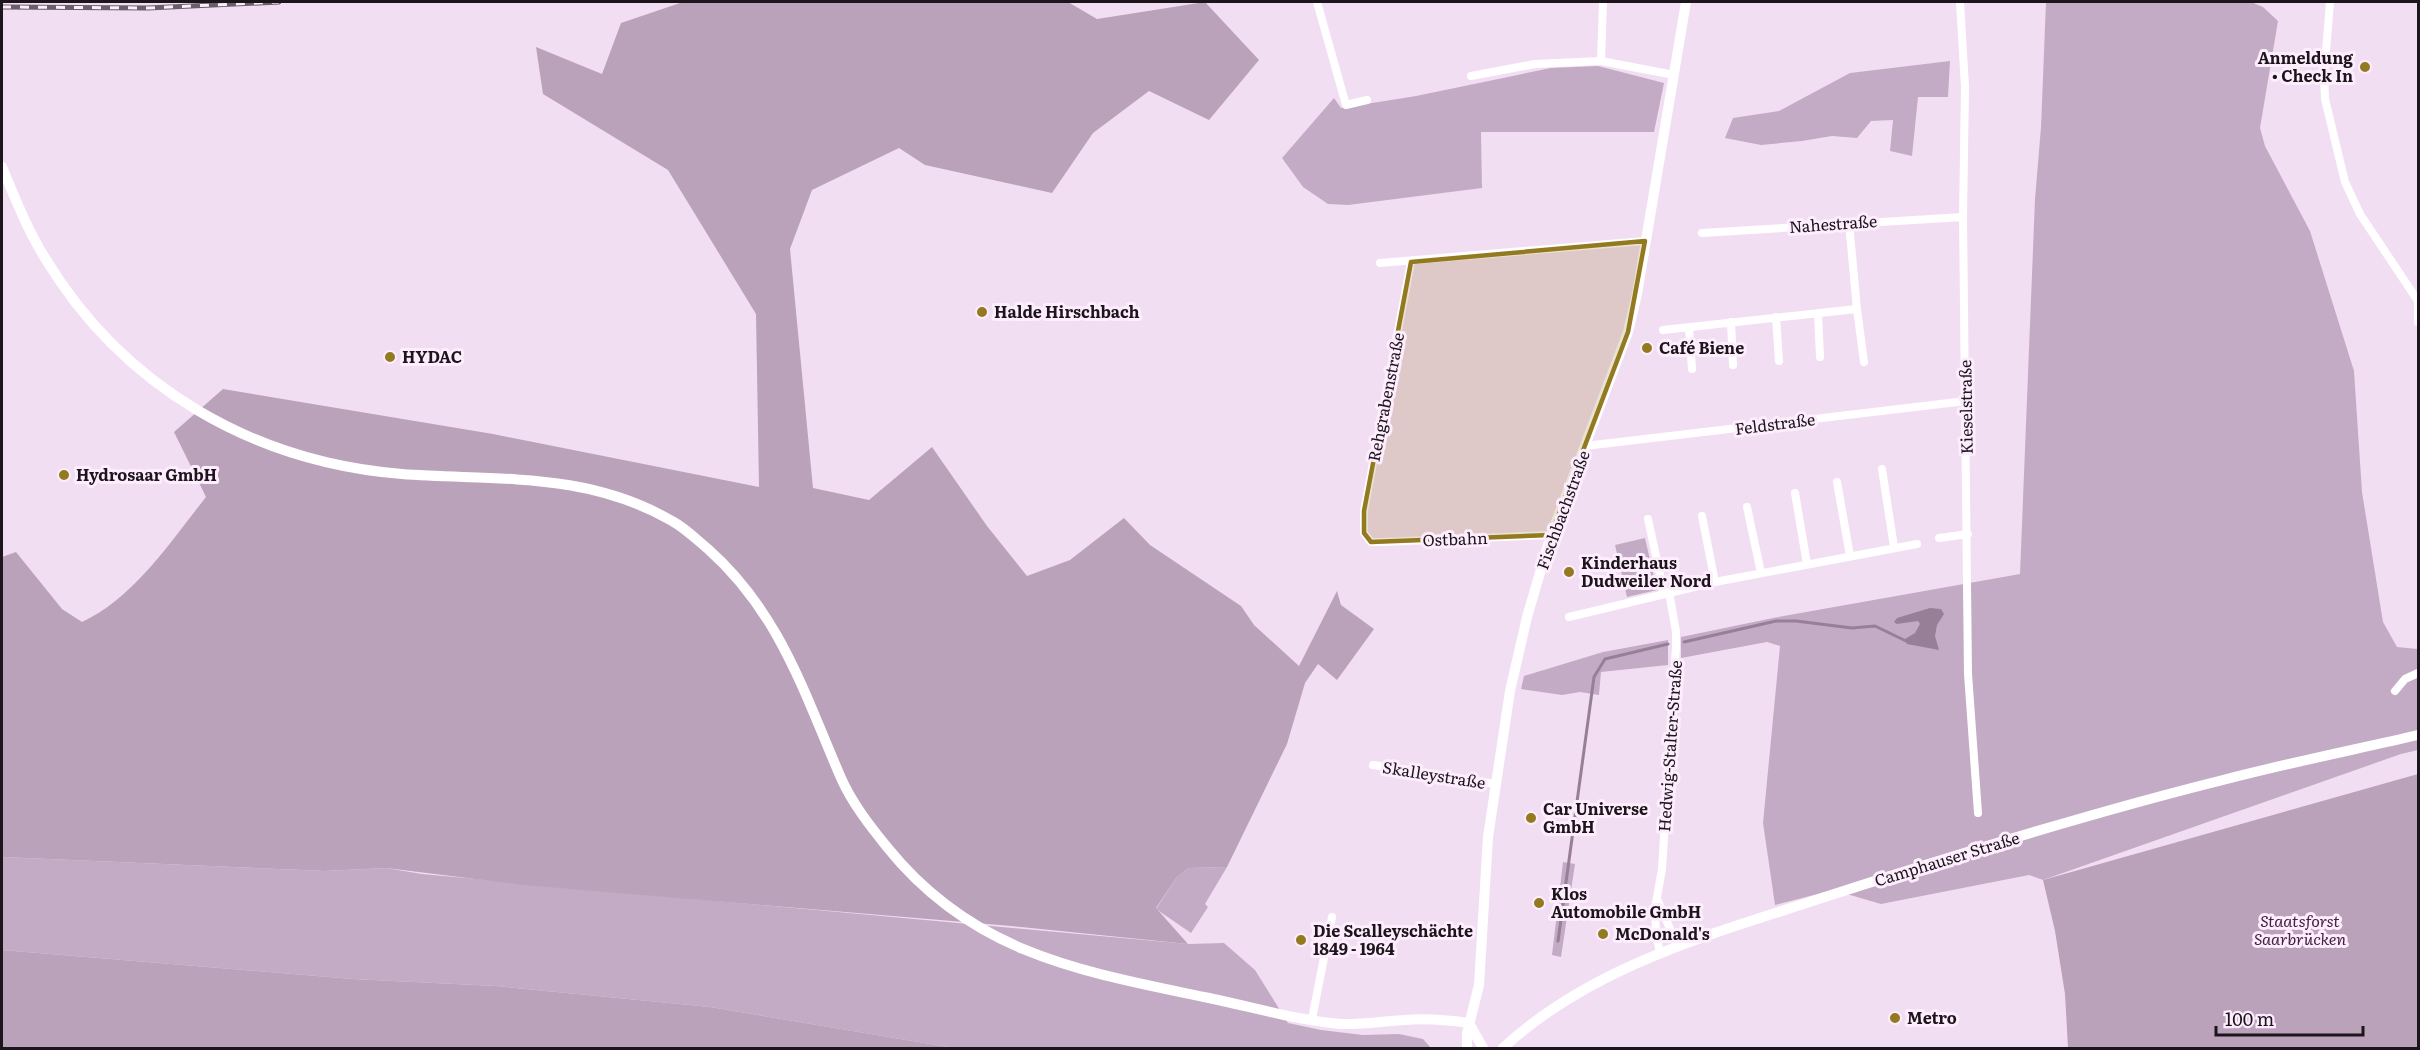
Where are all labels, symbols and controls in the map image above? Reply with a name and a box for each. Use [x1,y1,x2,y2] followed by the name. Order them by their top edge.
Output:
[2258,45,2353,87] place label: Anmeldung • Check In
[2358,60,2372,74] marker: Anmeldung • Check In
[1788,208,1878,238] street label: Nahestraße
[994,299,1140,323] place label: Halde Hirschbach
[975,305,989,319] marker: Halde Hirschbach
[1361,330,1409,464] street label: Rehgrabenstraße
[1659,335,1744,359] place label: Café Biene
[1640,341,1654,355] marker: Café Biene
[402,344,462,368] place label: HYDAC
[383,350,397,364] marker: HYDAC
[1952,359,1978,455] street label: Kieselstraße
[1733,406,1816,440] street label: Feldstraße
[1529,447,1595,573] street label: Fischbachstraße
[76,462,217,486] place label: Hydrosaar GmbH
[57,468,71,482] marker: Hydrosaar GmbH
[1422,525,1488,551] street label: Ostbahn
[1581,550,1712,592] place label: Kinderhaus Dudweiler Nord
[1562,565,1576,579] marker: Kinderhaus Dudweiler Nord
[1651,659,1687,833] street label: Hedwig-Stalter-Straße
[1381,754,1487,794] street label: Skalleystraße
[1543,796,1648,838] place label: Car Universe GmbH
[1524,811,1538,825] marker: Car Universe GmbH
[1871,825,2022,892] street label: Camphauser Straße
[1551,881,1701,923] place label: Klos Automobile GmbH
[1532,896,1546,910] marker: Klos Automobile GmbH
[2254,908,2346,950] park label: Staatsforst Saarbrücken
[1313,918,1473,960] place label: Die Scalleyschächte 1849 - 1964
[1615,921,1710,945] place label: McDonald's
[1596,927,1610,941] marker: McDonald's
[1294,933,1308,947] marker: Die Scalleyschächte 1849 - 1964
[2216,999,2363,1037] scale bar
[1907,1005,1957,1029] place label: Metro
[2225,1005,2274,1032] text: 100 m
[1888,1011,1902,1025] marker: Metro

